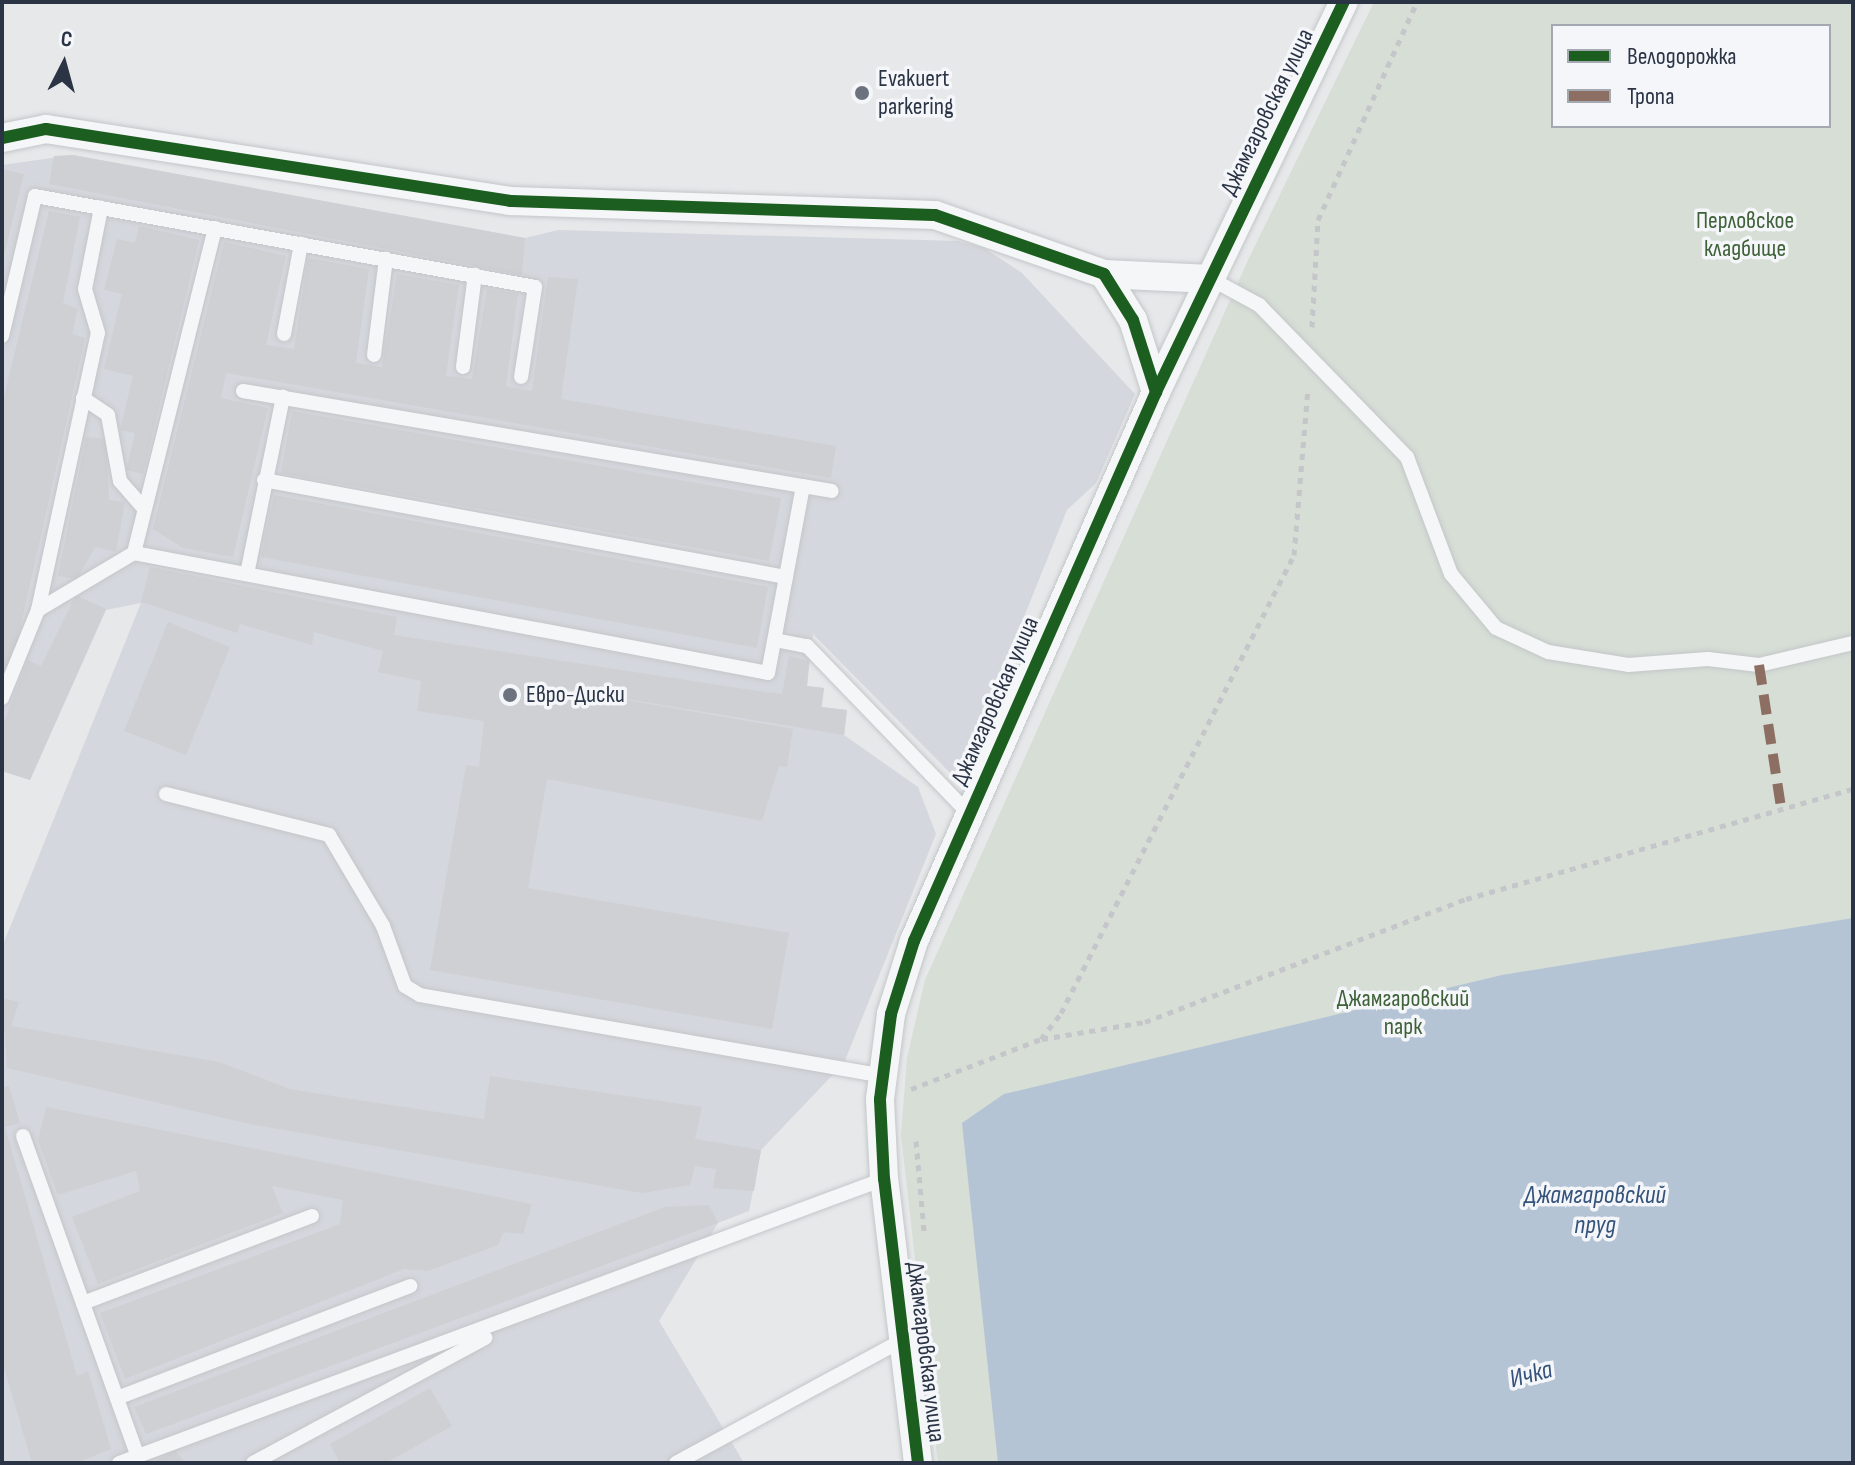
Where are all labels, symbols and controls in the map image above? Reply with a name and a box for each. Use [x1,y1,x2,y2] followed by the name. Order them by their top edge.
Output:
[24,24,104,104] north arrow
[1214,24,1320,200] street label: Джамгаровская улица
[1551,24,1831,128] legend
[60,26,74,54] text: С
[1627,42,1737,71] text: Велодорожка
[878,65,954,121] place label: Evakuert parkering
[1627,82,1674,111] text: Тропа
[853,84,871,102] marker: Evakuert parkering
[1696,207,1794,263] park label: Перловское кладбище
[945,612,1045,790] street label: Джамгаровская улица
[526,681,625,709] place label: Евро-Диски
[501,686,519,704] marker: Евро-Диски
[1337,985,1469,1041] park label: Джамгаровский парк
[1524,1180,1666,1242] water label: Джамгаровский пруд
[901,1260,951,1444] street label: Джамгаровская улица
[1506,1354,1556,1396] water label: Ичка

